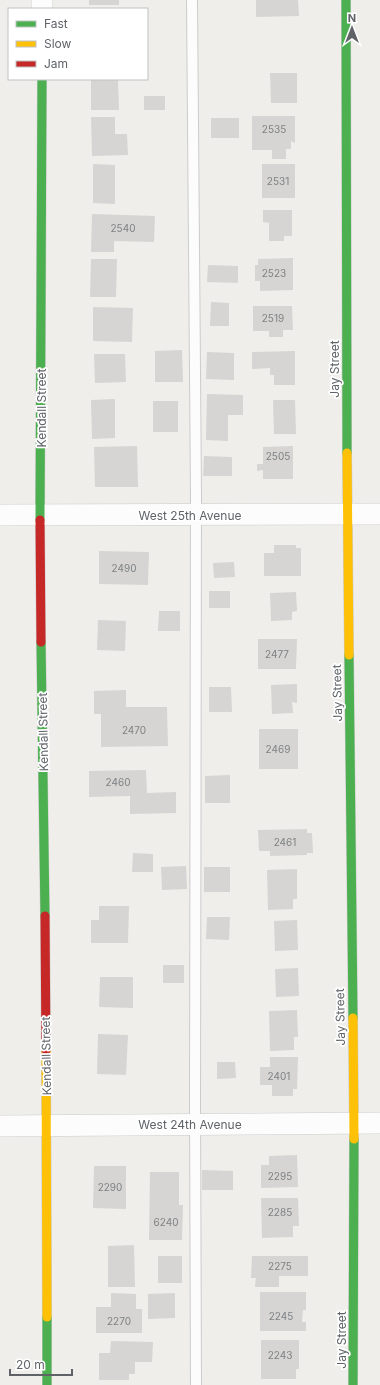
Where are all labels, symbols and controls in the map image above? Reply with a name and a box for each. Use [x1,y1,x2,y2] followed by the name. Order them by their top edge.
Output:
[8,8,148,80] legend
[332,8,372,48] north arrow
[348,11,356,25] text: N
[44,16,68,31] text: Fast
[44,36,72,51] text: Slow
[44,56,68,71] text: Jam
[262,123,286,135] house number: 2535
[267,175,289,187] house number: 2531
[111,222,135,234] house number: 2540
[262,267,286,279] house number: 2523
[262,312,284,324] house number: 2519
[327,340,342,398] street label: Jay Street
[34,369,49,447] street label: Kendall Street
[266,450,290,462] house number: 2505
[138,508,242,523] street label: West 25th Avenue
[112,562,136,574] house number: 2490
[265,648,289,660] house number: 2477
[329,664,345,722] street label: Jay Street
[35,692,51,772] street label: Kendall Street
[122,724,146,736] house number: 2470
[266,743,290,755] house number: 2469
[106,776,130,788] house number: 2460
[274,836,296,848] house number: 2461
[332,988,348,1046] street label: Jay Street
[38,1016,54,1096] street label: Kendall Street
[268,1070,290,1082] house number: 2401
[138,1117,242,1132] street label: West 24th Avenue
[268,1170,292,1182] house number: 2295
[98,1181,122,1193] house number: 2290
[268,1206,292,1218] house number: 2285
[154,1216,178,1228] house number: 6240
[268,1260,292,1272] house number: 2275
[269,1310,293,1322] house number: 2245
[334,1311,349,1369] street label: Jay Street
[107,1315,131,1327] house number: 2270
[268,1349,292,1361] house number: 2243
[10,1351,72,1377] scale bar
[16,1357,45,1372] text: 20 m

